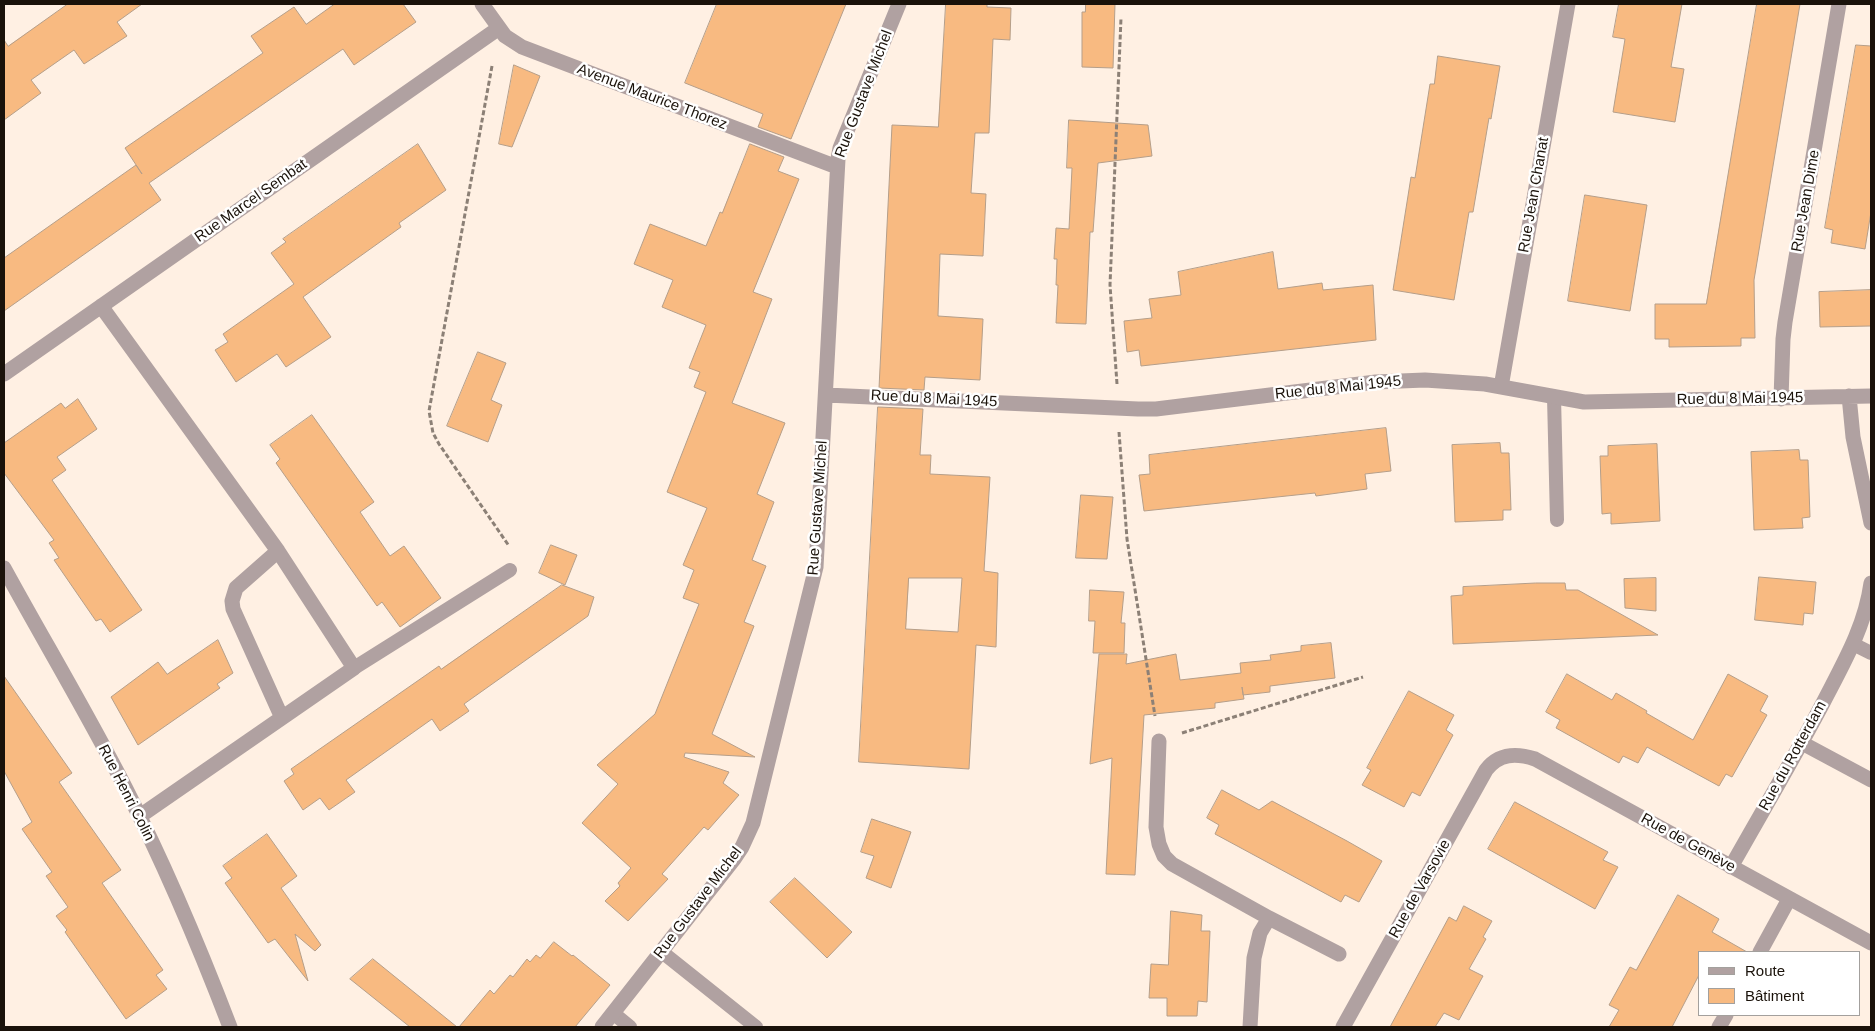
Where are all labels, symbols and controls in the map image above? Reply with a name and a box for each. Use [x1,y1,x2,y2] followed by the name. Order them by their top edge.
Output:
[831,28,897,160] street label: Rue Gustave Michel
[575,60,729,134] street label: Avenue Maurice Thorez
[1515,136,1553,254] street label: Rue Jean Chanat
[1788,149,1824,253] street label: Rue Jean Dime
[192,156,310,246] street label: Rue Marcel Sembat
[1274,372,1402,404] street label: Rue du 8 Mai 1945
[870,387,998,411] street label: Rue du 8 Mai 1945
[1676,389,1804,409] street label: Rue du 8 Mai 1945
[804,440,832,576] street label: Rue Gustave Michel
[1755,698,1831,814] street label: Rue du Rotterdam
[94,742,158,844] street label: Rue Henri Colin
[1638,810,1738,876] street label: Rue de Genève
[1386,837,1454,941] street label: Rue de Varsovie
[650,844,746,962] street label: Rue Gustave Michel
[1698,951,1860,1016] legend
[1745,962,1785,979] text: Route
[1745,987,1804,1004] text: Bâtiment

